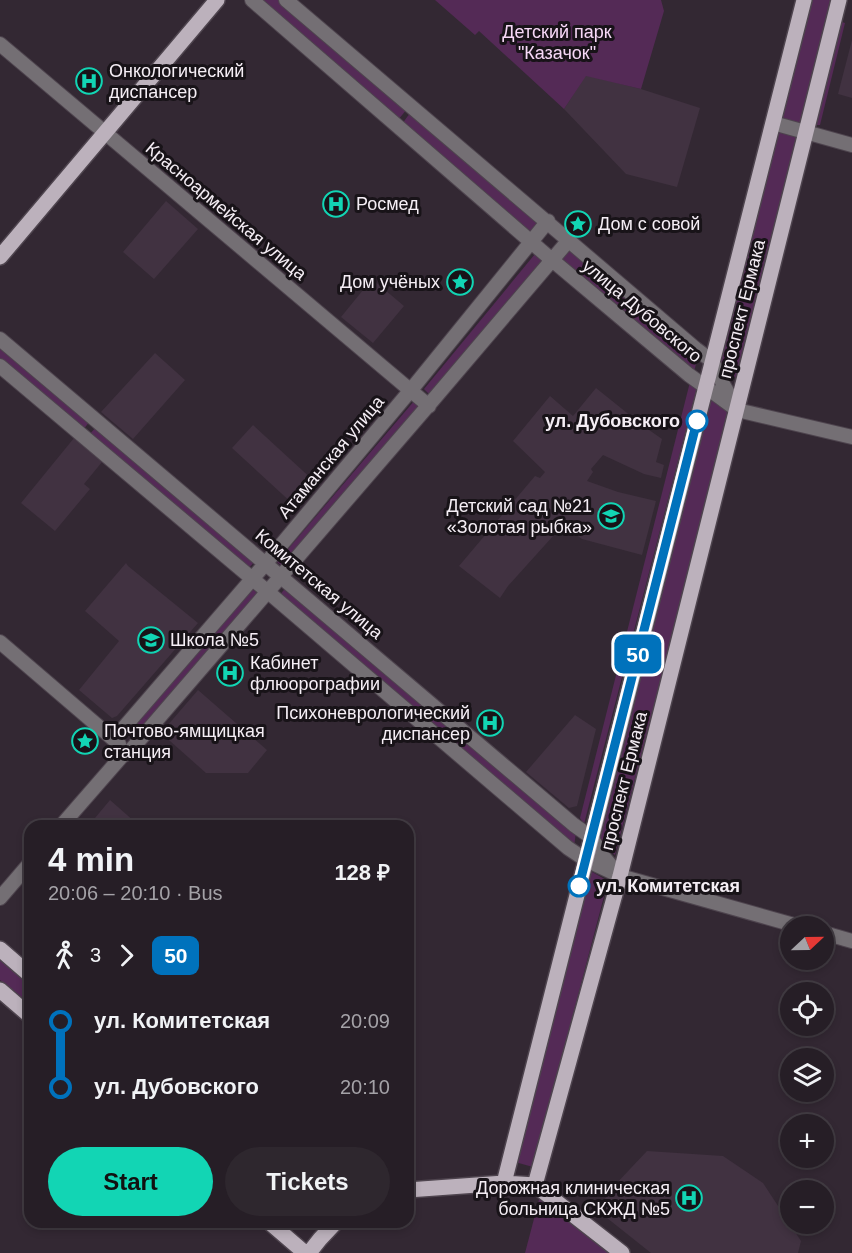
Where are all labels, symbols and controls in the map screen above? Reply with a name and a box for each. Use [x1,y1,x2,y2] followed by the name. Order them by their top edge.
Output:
[502,22,612,63] park label: Детский парк "Казачок"
[109,61,244,102] place label: Онкологический диспансер
[74,66,104,96] hospital icon: Онкологический диспансер
[142,138,311,285] street label: Красноармейская улица
[321,189,351,219] hospital icon: Росмед
[356,194,419,214] place label: Росмед
[563,209,593,239] place icon: Дом с совой
[598,214,700,234] place label: Дом с совой
[715,236,769,381] street label: проспект Ермака
[578,255,706,367] street label: улица Дубовского
[445,267,475,297] place icon: Дом учёных
[340,272,440,292] place label: Дом учёных
[274,391,389,522] street label: Атаманская улица
[686,410,708,432] marker: ул. Дубовского
[545,411,680,431] place label: ул. Дубовского
[447,496,592,537] place label: Детский сад №21 «Золотая рыбка»
[596,501,626,531] school or university icon: Детский сад №21 «Золотая рыбка»
[251,525,387,644] street label: Комитетская улица
[136,625,166,655] school or university icon: Школа №5
[170,630,259,650] place label: Школа №5
[611,634,665,674] line badge: 50
[626,643,650,666] text: 50
[250,653,380,694] place label: Кабинет флюорографии
[215,658,245,688] hospital icon: Кабинет флюорографии
[276,703,470,744] place label: Психоневрологический диспансер
[475,708,505,738] hospital icon: Психоневрологический диспансер
[597,708,651,853] street label: проспект Ермака
[104,721,265,762] place label: Почтово-ямщицкая станция
[70,726,100,756] place icon: Почтово-ямщицкая станция
[48,841,134,878] text: 4 min
[334,860,390,885] text: 128 ₽
[568,875,590,897] marker: ул. Комитетская
[596,876,740,896] place label: ул. Комитетская
[48,882,223,904] text: 20:06 – 20:10 · Bus
[780,916,834,970] north arrow
[780,916,834,1234] map controls
[48,939,81,972] icon: walk
[110,939,143,972] icon: forward
[90,944,101,966] text: 3
[164,944,187,967] text: 50
[780,982,834,1036] button: locate
[94,1008,270,1033] text: ул. Комитетская
[340,1010,390,1032] text: 20:09
[780,1048,834,1102] button: layers
[94,1074,259,1099] text: ул. Дубовского
[340,1076,390,1098] text: 20:10
[780,1114,834,1168] button: +
[48,1147,213,1216] button: Start
[225,1147,390,1216] button: Tickets
[476,1178,670,1219] place label: Дорожная клиническая больница СКЖД №5
[780,1180,834,1234] button: −
[674,1183,704,1213] hospital icon: Дорожная клиническая больница СКЖД №5

